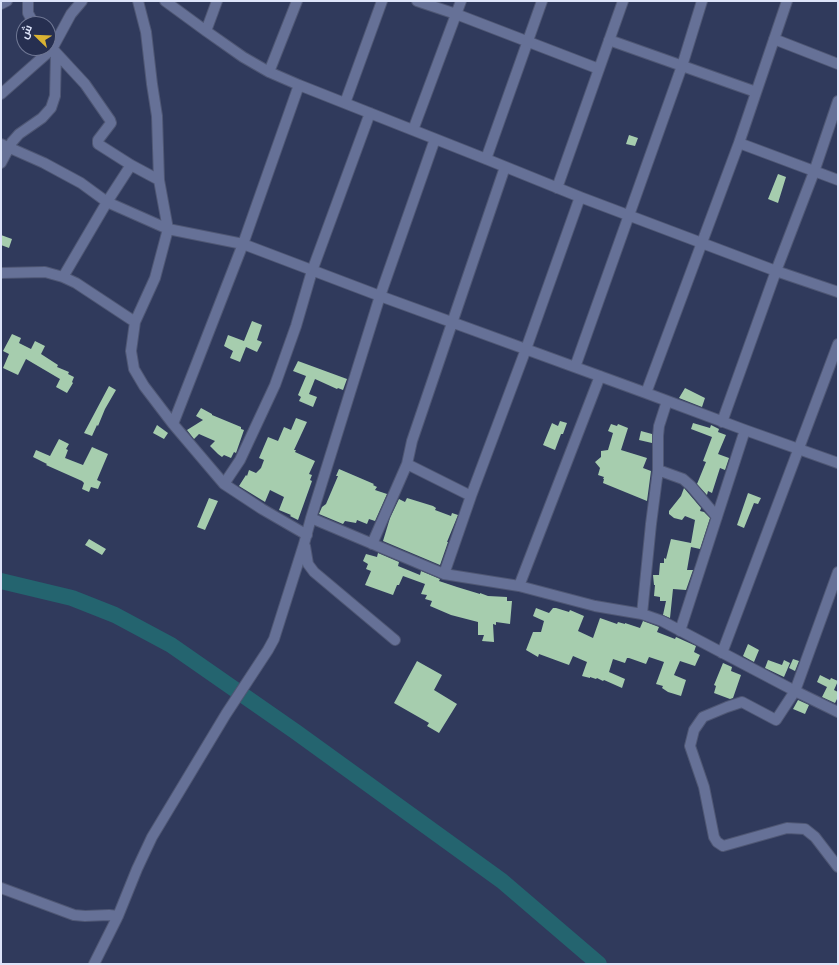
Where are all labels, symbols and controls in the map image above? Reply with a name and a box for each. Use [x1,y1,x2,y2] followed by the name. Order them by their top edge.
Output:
[16,16,56,56] north arrow
[18,23,34,41] text: ش

